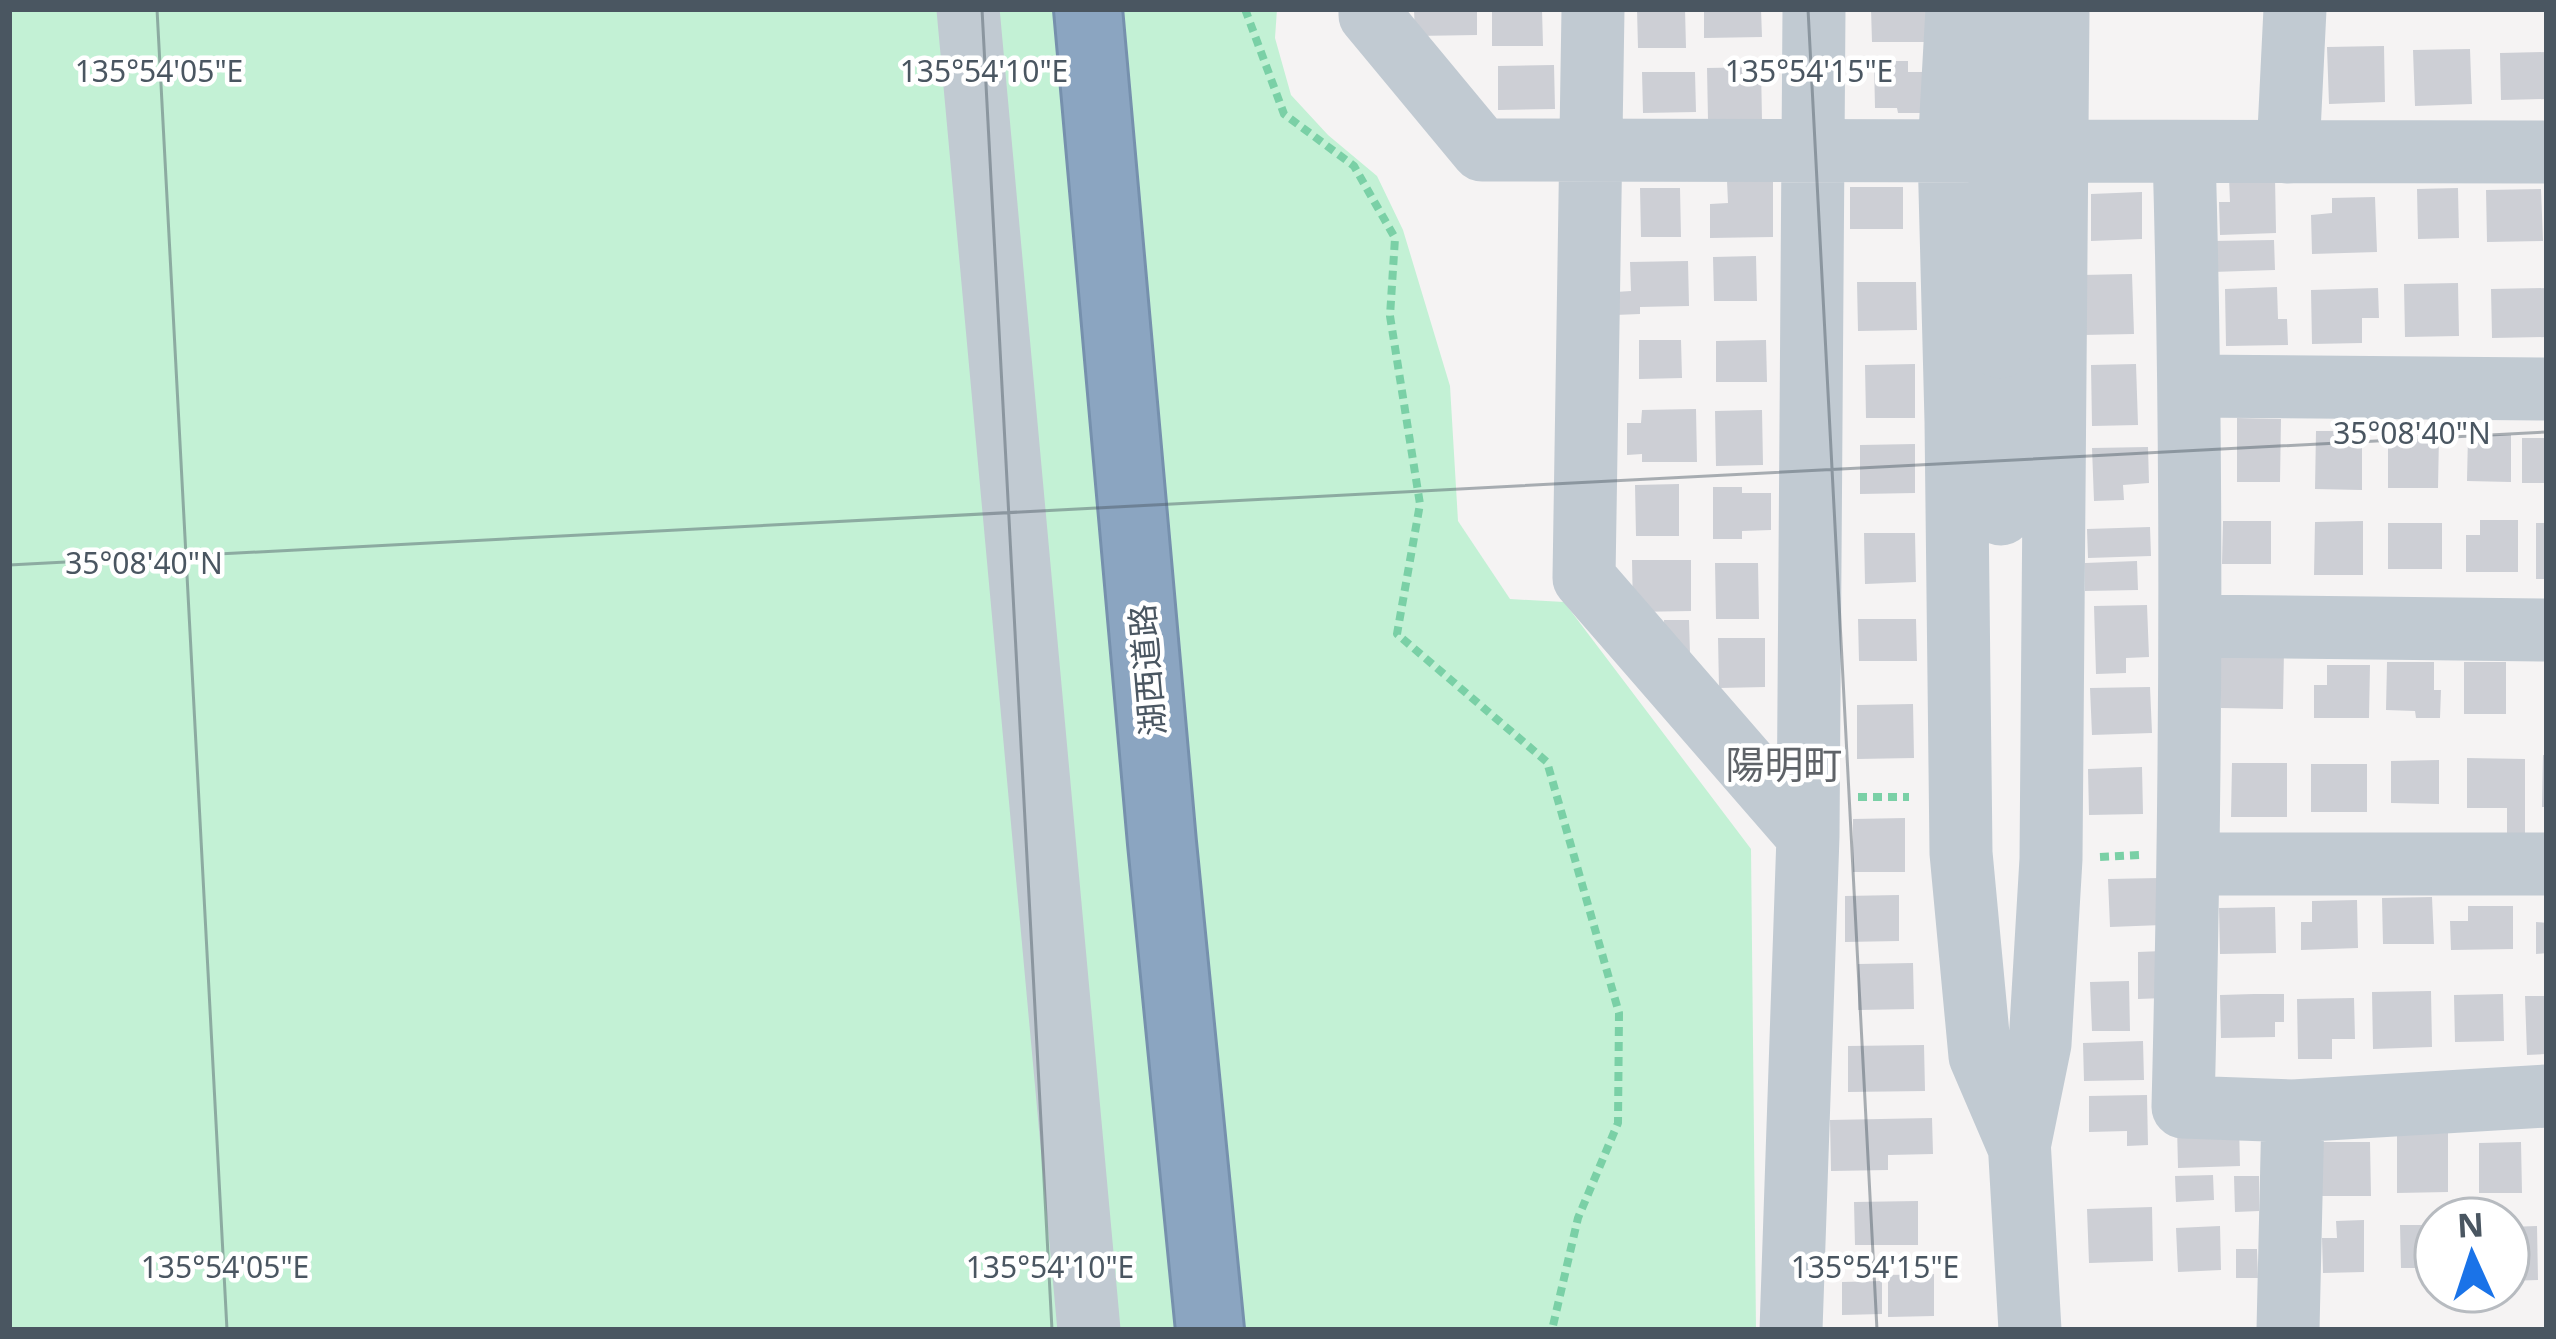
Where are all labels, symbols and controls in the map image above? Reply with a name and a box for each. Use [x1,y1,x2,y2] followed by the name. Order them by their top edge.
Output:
[75,50,243,91] text: 135°54'05"E
[900,50,1068,91] text: 135°54'10"E
[1725,50,1893,91] text: 135°54'15"E
[2333,412,2491,453] text: 35°08'40"N
[65,542,223,583] text: 35°08'40"N
[1119,602,1175,738] street label: 湖西道路
[1725,737,1843,790] district label: 陽明町
[2412,1195,2532,1315] north arrow
[2456,1201,2485,1248] text: N
[141,1246,309,1287] text: 135°54'05"E
[966,1246,1134,1287] text: 135°54'10"E
[1791,1246,1959,1287] text: 135°54'15"E

